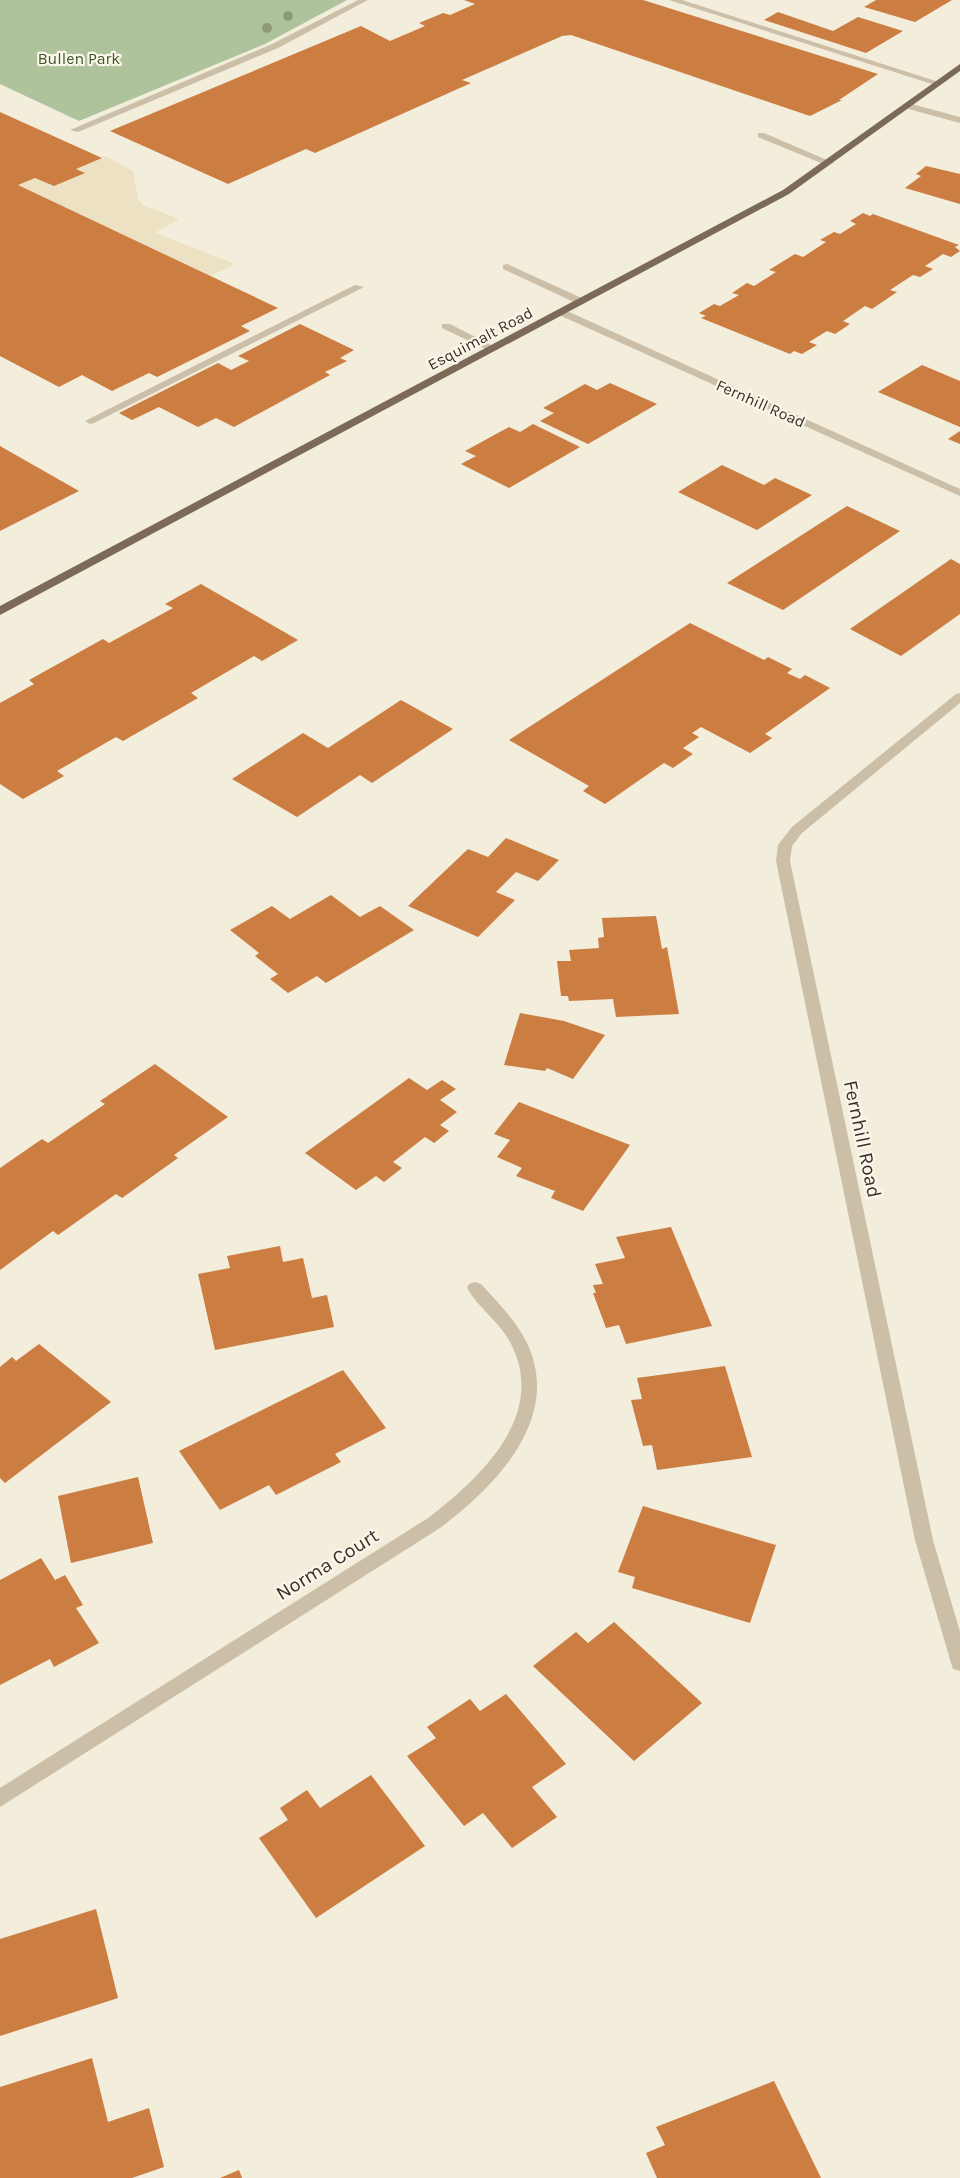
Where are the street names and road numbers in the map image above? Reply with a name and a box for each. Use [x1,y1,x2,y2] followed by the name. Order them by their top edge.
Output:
[425,303,536,374] street label: Esquimalt Road
[713,375,808,432] street label: Fernhill Road
[839,1078,886,1200] street label: Fernhill Road
[272,1524,383,1605] street label: Norma Court

